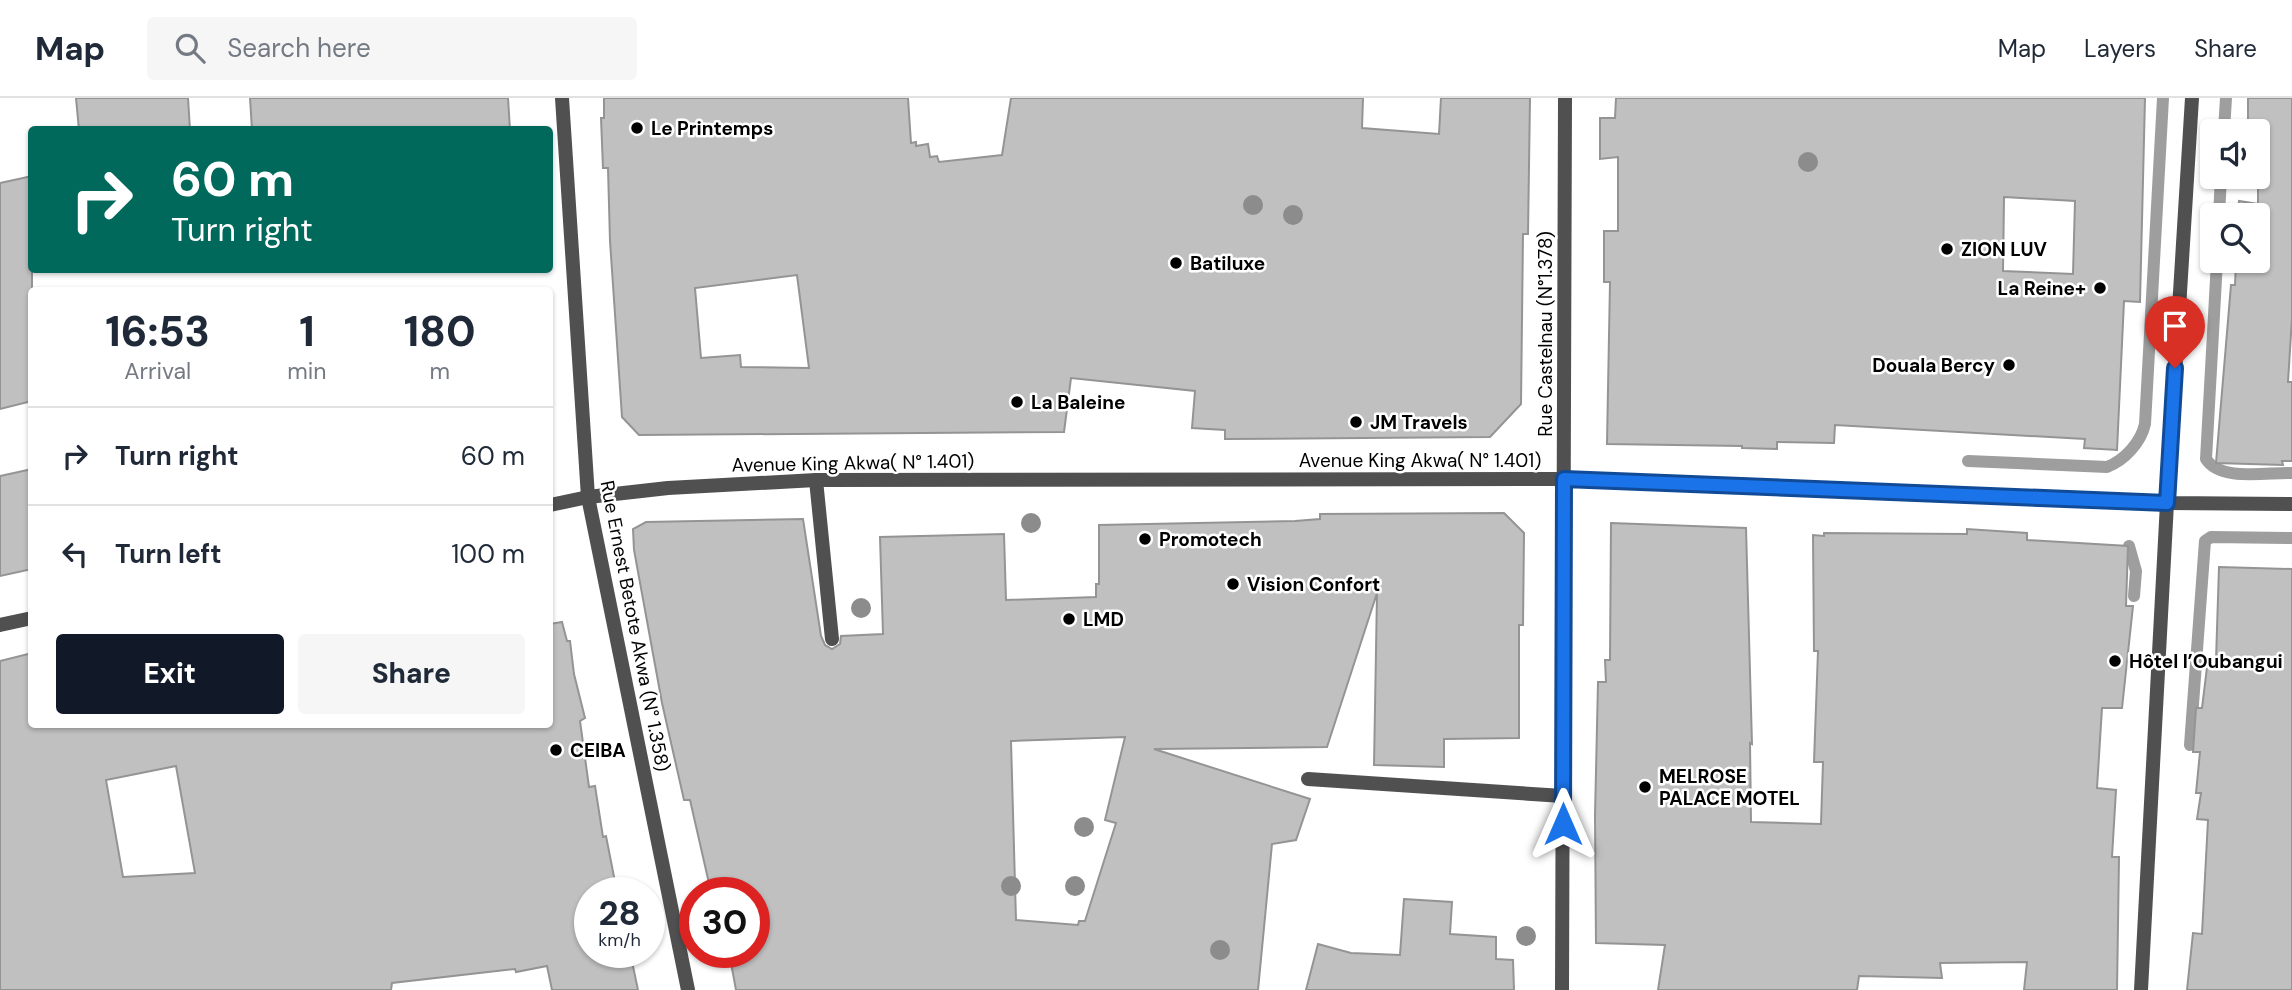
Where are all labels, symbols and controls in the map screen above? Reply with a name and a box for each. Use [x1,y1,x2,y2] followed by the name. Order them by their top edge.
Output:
[147,17,637,80] search box
[35,27,105,70] text: Map
[171,29,209,67] icon: search
[227,31,371,65] text: Search here
[1998,33,2046,64] text: Map
[2084,33,2156,64] text: Layers
[2194,33,2257,64] text: Share
[651,116,773,141] place label: Le Printemps
[2200,119,2270,273] map controls
[2200,119,2270,189] button: sound
[629,120,645,136] marker: Le Printemps
[171,147,294,211] text: 60 m
[56,154,147,245] icon: right
[2200,203,2270,273] button: search
[171,209,313,251] text: Turn right
[1533,231,1558,437] street label: Rue Castelnau (N°1.378)
[1961,237,2047,262] place label: ZION LUV
[1939,241,1955,257] marker: ZION LUV
[1190,251,1265,276] place label: Batiluxe
[1168,255,1184,271] marker: Batiluxe
[1998,276,2086,301] place label: La Reine+
[2092,280,2108,296] marker: La Reine+
[2145,296,2205,368] pin
[105,304,210,359] text: 16:53
[299,304,315,359] text: 1
[404,304,476,359] text: 180
[2156,307,2194,345] icon: arrive
[1872,353,1996,378] place label: Douala Bercy
[124,356,191,386] text: Arrival
[287,356,327,386] text: min
[429,356,450,386] text: m
[2001,357,2017,373] marker: Douala Bercy
[1031,390,1125,415] place label: La Baleine
[1009,394,1025,410] marker: La Baleine
[1370,410,1468,435] place label: JM Travels
[1348,414,1364,430] marker: JM Travels
[56,437,94,475] icon: right
[115,439,239,473] text: Turn right
[461,439,525,473] text: 60 m
[732,448,974,478] street label: Avenue King Akwa( N° 1.401)
[1299,448,1541,473] street label: Avenue King Akwa( N° 1.401)
[594,478,676,774] street label: Rue Ernest Betote Akwa (N° 1.358)
[1159,527,1262,552] place label: Promotech
[1137,531,1153,547] marker: Promotech
[56,535,94,573] icon: left
[115,537,222,571] text: Turn left
[451,537,525,571] text: 100 m
[1247,572,1380,597] place label: Vision Confort
[1225,576,1241,592] marker: Vision Confort
[1083,607,1124,632] place label: LMD
[1061,611,1077,627] marker: LMD
[56,634,284,714] button: Exit
[298,634,525,714] button: Share
[2129,649,2283,674] place label: Hôtel l’Oubangui
[2107,653,2123,669] marker: Hôtel l’Oubangui
[570,738,626,763] place label: CEIBA
[548,742,564,758] marker: CEIBA
[1659,764,1800,811] place label: MELROSE PALACE MOTEL
[1637,779,1653,795] marker: MELROSE PALACE MOTEL
[1526,787,1600,861] position arrow
[679,877,770,968] speed limit sign: 30
[598,890,641,936] text: 28
[598,928,641,952] text: km/h

